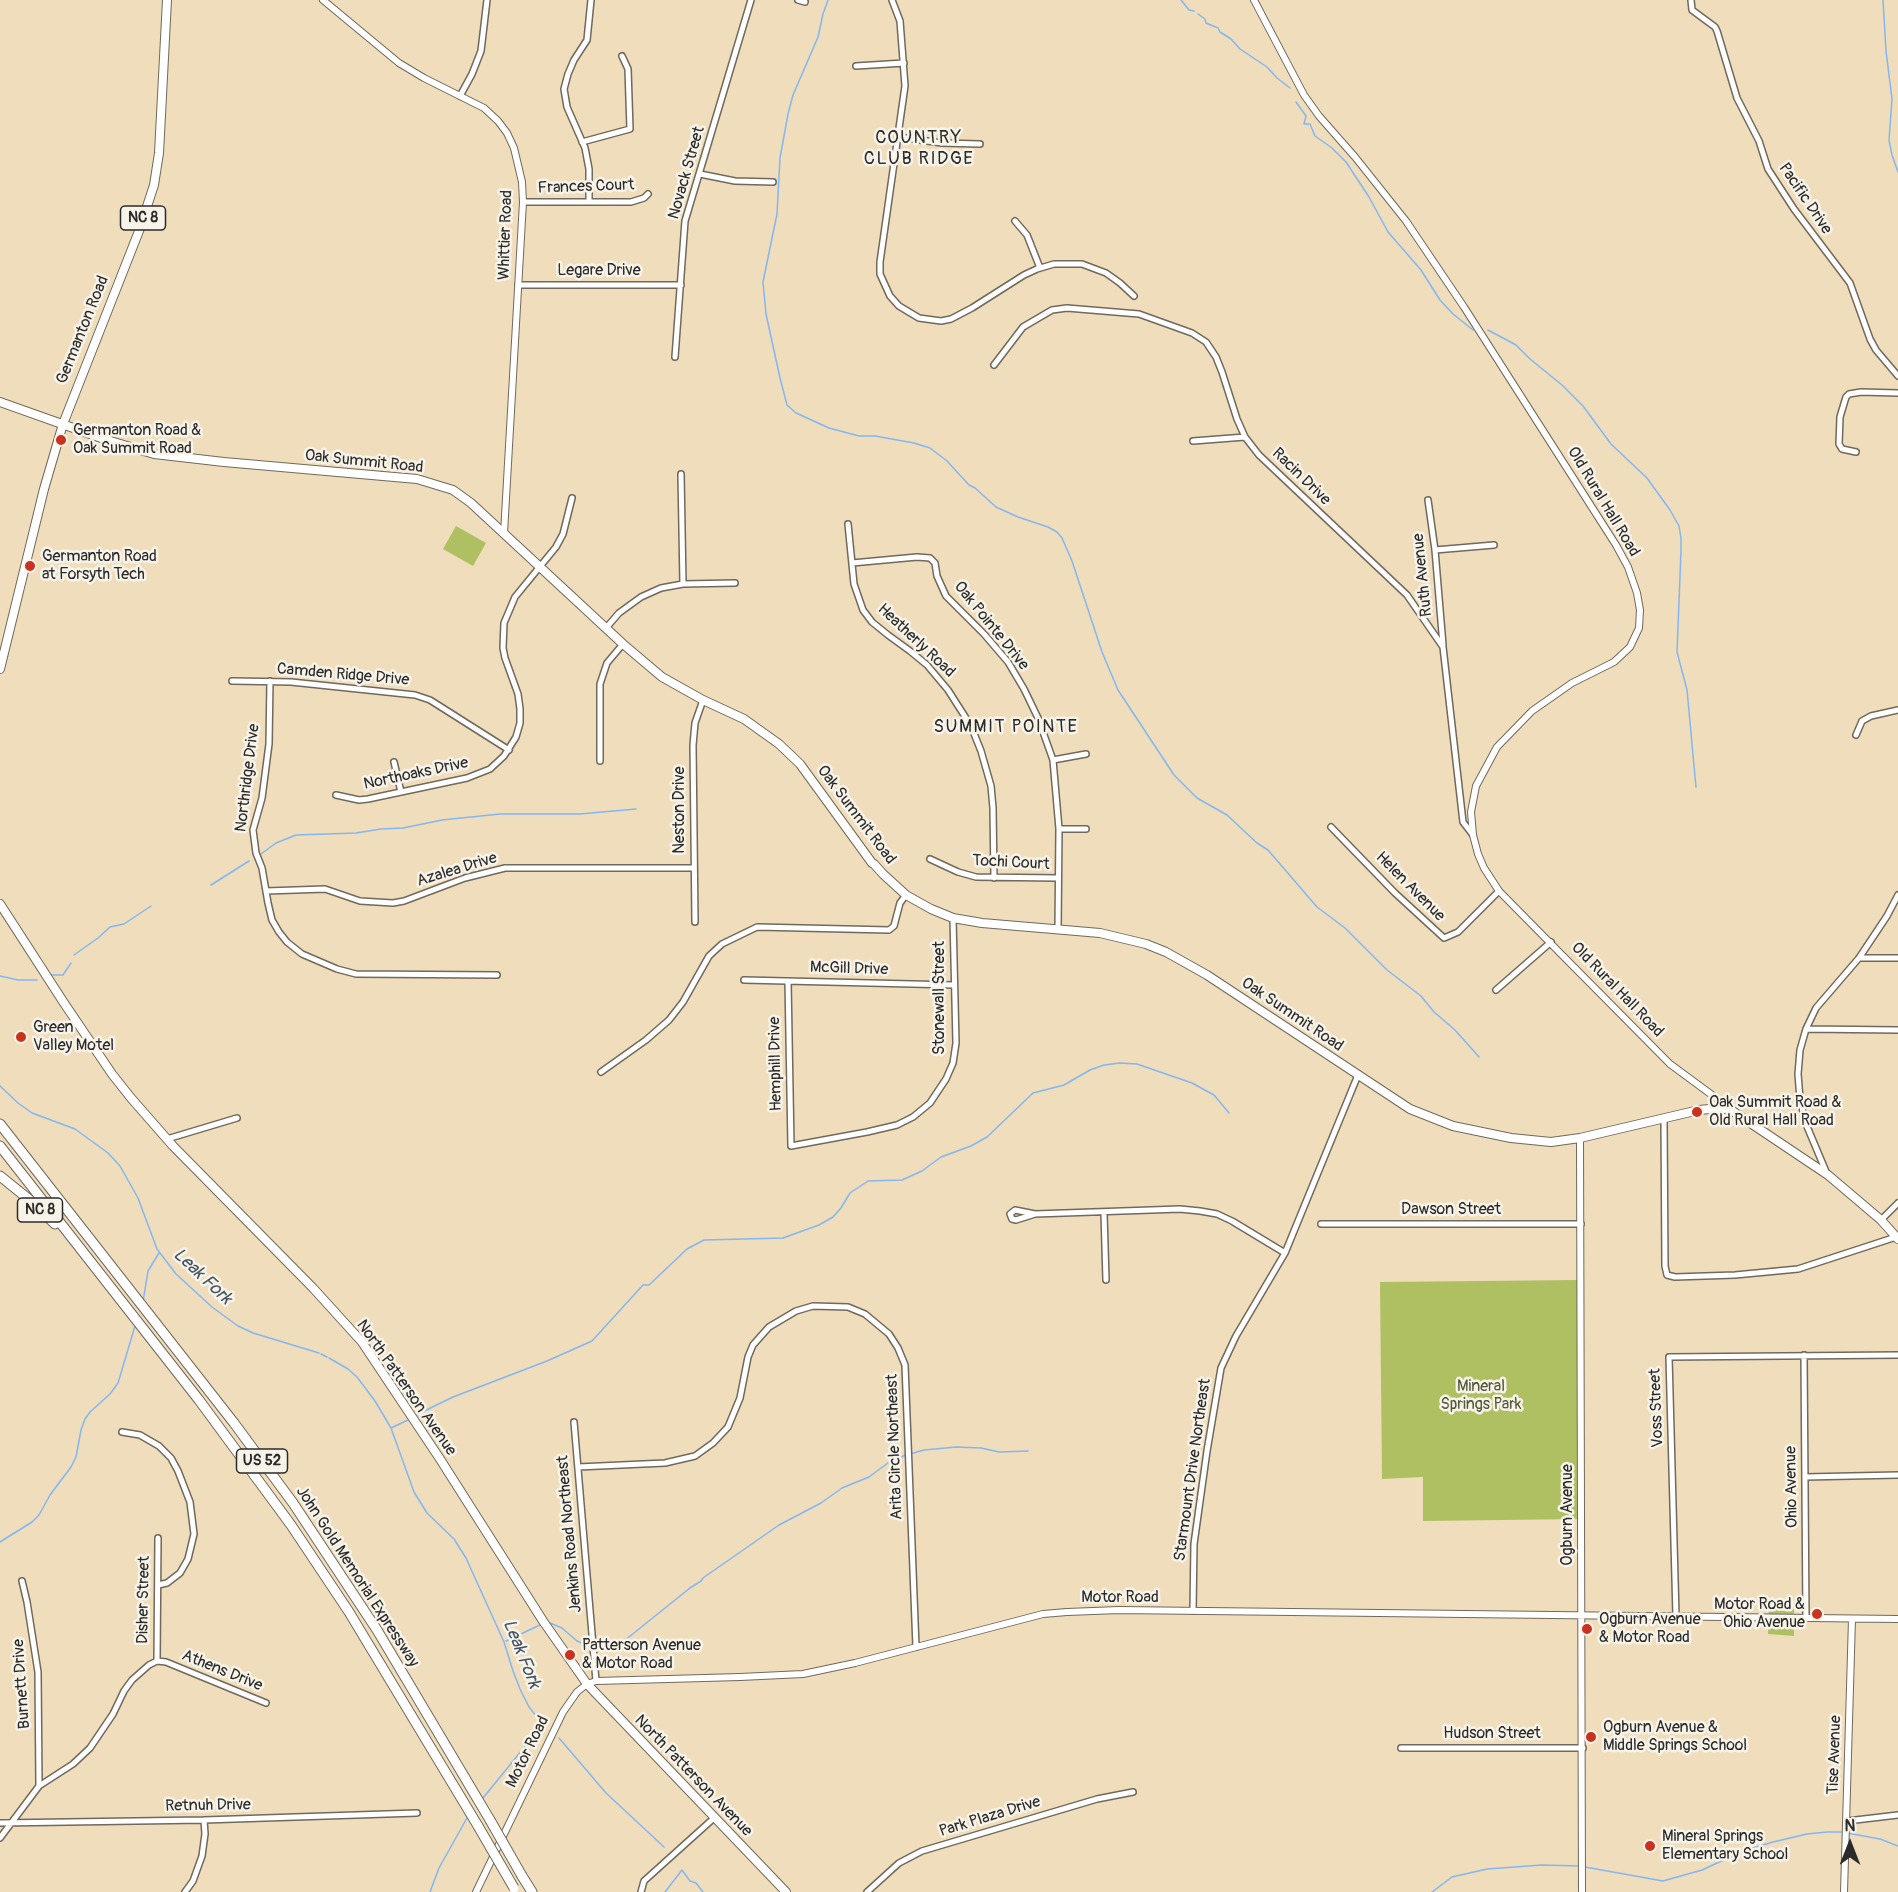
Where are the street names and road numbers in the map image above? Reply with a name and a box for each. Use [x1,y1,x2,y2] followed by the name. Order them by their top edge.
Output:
[665,124,709,222] street label: Novack Street
[1774,160,1836,238] street label: Pacific Drive
[537,176,635,198] street label: Frances Court
[495,190,517,280] street label: Whittier Road
[120,206,166,230] road number: NC 8
[557,261,641,281] street label: Legare Drive
[53,273,113,387] street label: Germanton Road
[1268,444,1334,510] street label: Racin Drive
[1563,444,1643,560] street label: Old Rural Hall Road
[304,446,424,478] street label: Oak Summit Road
[1409,532,1437,618] street label: Ruth Avenue
[949,578,1033,674] street label: Oak Pointe Drive
[873,600,959,682] street label: Heatherly Road
[276,660,410,690] street label: Camden Ridge Drive
[232,723,264,833] street label: Northridge Drive
[362,754,470,794] street label: Northoaks Drive
[813,762,899,868] street label: Oak Summit Road
[670,766,690,854] street label: Neston Drive
[1371,848,1449,926] street label: Helen Avenue
[415,849,499,891] street label: Azalea Drive
[972,851,1050,875] street label: Tochi Court
[1567,938,1667,1042] street label: Old Rural Hall Road
[930,941,950,1055] street label: Stonewall Street
[810,958,888,980] street label: McGill Drive
[1237,974,1347,1056] street label: Oak Summit Road
[766,1016,786,1112] street label: Hemphill Drive
[18,1198,63,1222] road number: NC 8
[1401,1200,1501,1220] street label: Dawson Street
[352,1316,460,1460] street label: North Patterson Avenue
[1646,1368,1668,1448] street label: Voss Street
[883,1374,907,1520] street label: Arita Circle Northeast
[1171,1377,1215,1563] street label: Starmount Drive Northeast
[1782,1446,1802,1528] street label: Ohio Avenue
[236,1449,288,1473] road number: US 52
[554,1455,586,1613] street label: Jenkins Road Northeast
[1558,1464,1578,1566] street label: Ogburn Avenue
[291,1483,423,1671] street label: John Gold Memorial Expressway
[134,1556,154,1644] street label: Disher Street
[1081,1588,1159,1608] street label: Motor Road
[9,1638,35,1730] street label: Burnett Drive
[179,1646,265,1696] street label: Athens Drive
[630,1711,756,1841] street label: North Patterson Avenue
[502,1713,554,1791] street label: Motor Road
[1824,1715,1846,1795] street label: Tise Avenue
[1443,1724,1541,1744] street label: Hudson Street
[937,1792,1043,1842] street label: Park Plaza Drive
[165,1796,251,1816] street label: Retnuh Drive

